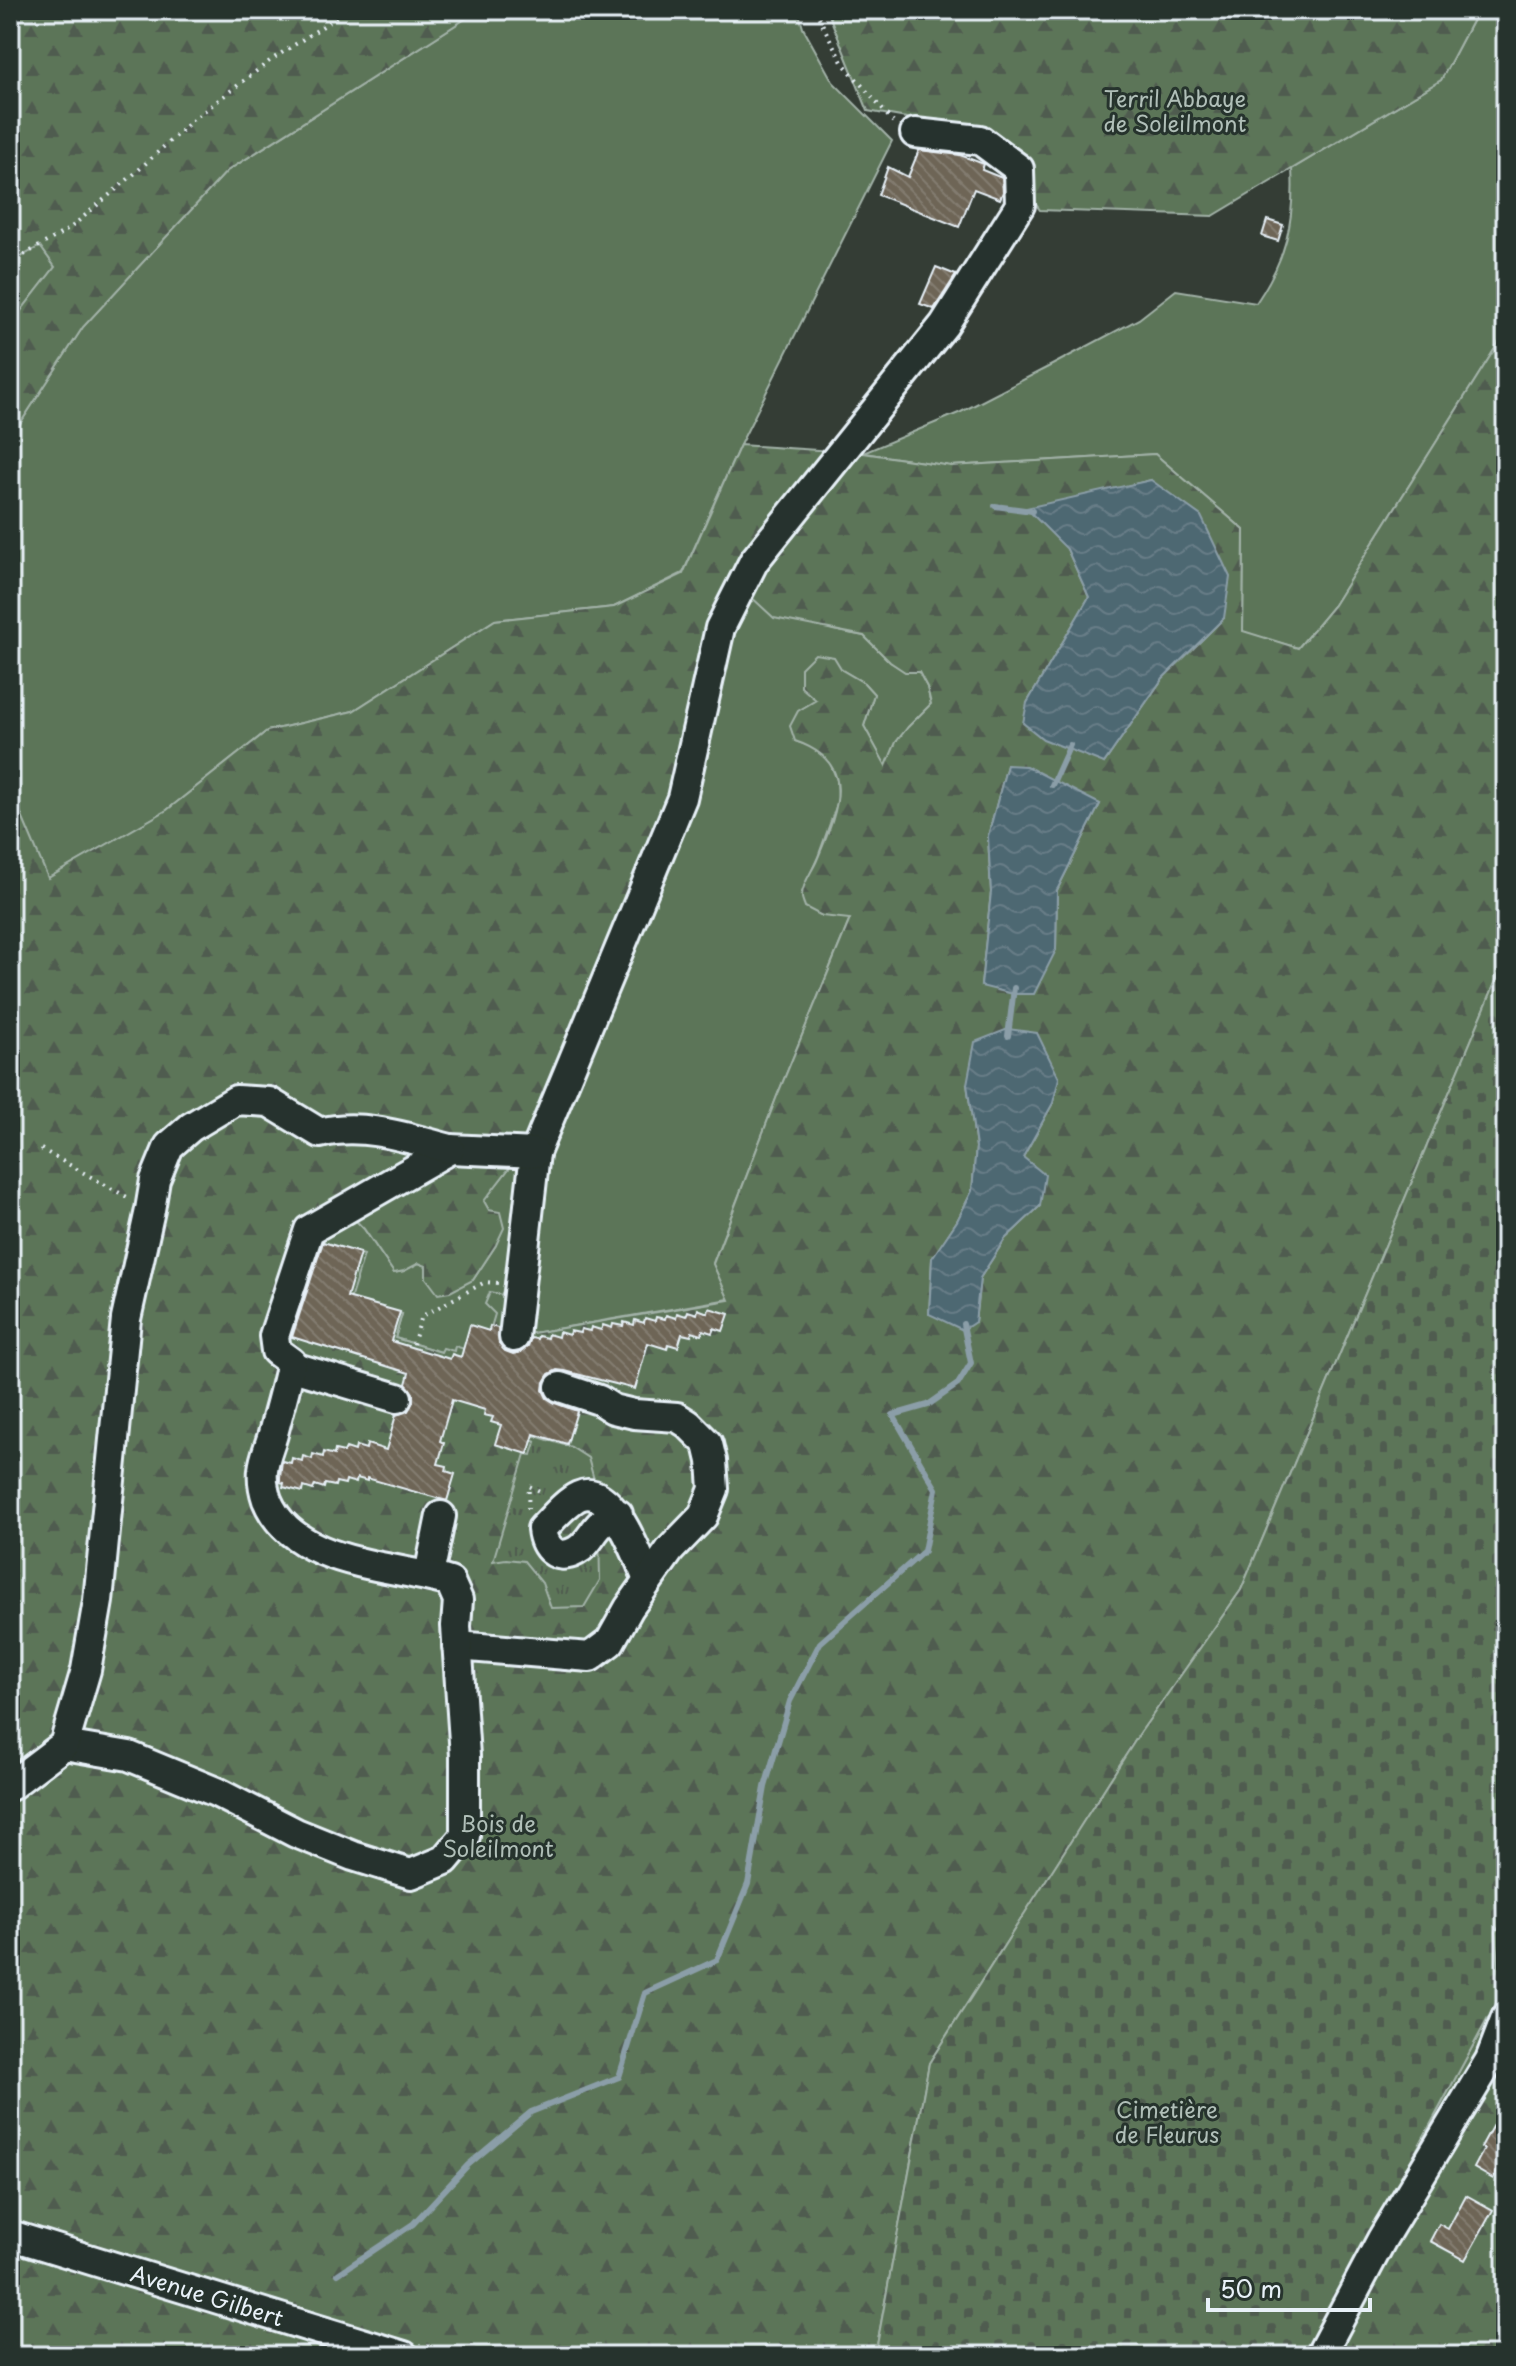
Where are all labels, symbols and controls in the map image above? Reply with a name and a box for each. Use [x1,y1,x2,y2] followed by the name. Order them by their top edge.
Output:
[1104,81,1246,139] park label: Terril Abbaye de Soleilmont
[442,1806,554,1864] park label: Bois de Soleilmont
[1115,2092,1219,2150] park label: Cimetière de Fleurus
[127,2256,288,2333] street label: Avenue Gilbert
[1208,2262,1370,2312] scale bar
[1220,2270,1282,2306] text: 50 m

